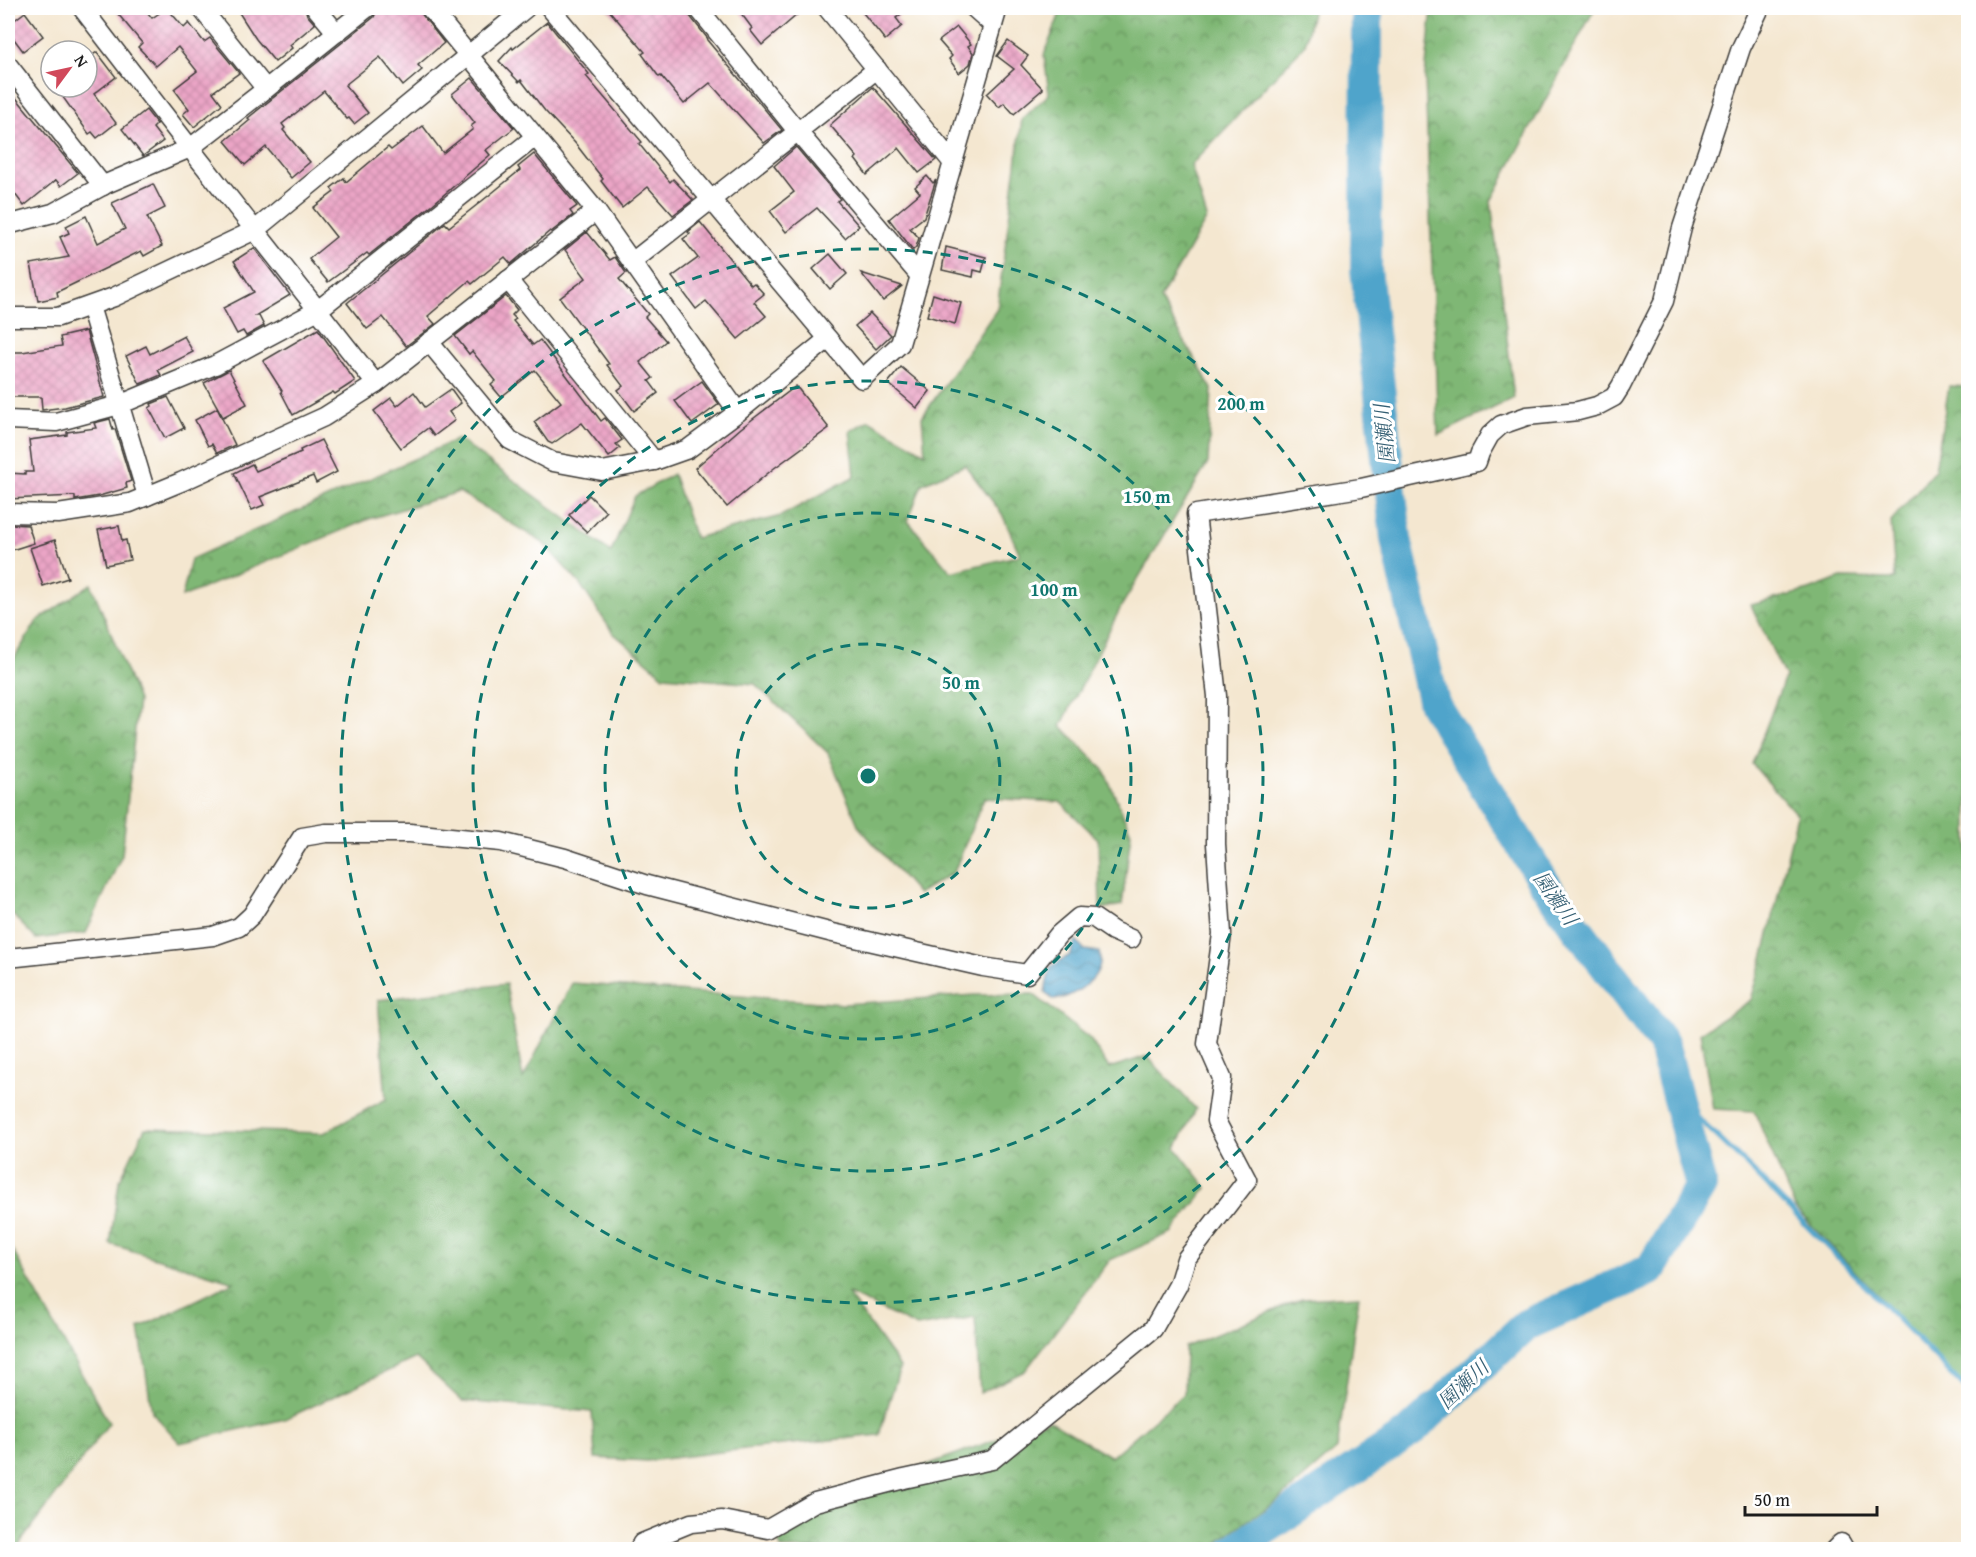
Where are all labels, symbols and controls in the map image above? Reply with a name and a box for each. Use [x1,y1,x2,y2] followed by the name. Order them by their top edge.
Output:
[39,39,99,99] north arrow
[69,50,95,72] text: N
[1217,390,1265,417] text: 200 m
[1366,401,1402,465] water label: 園瀬川
[1123,483,1171,510] text: 150 m
[1030,576,1078,603] text: 100 m
[942,669,981,696] text: 50 m
[858,766,878,786] centre of rings
[1527,865,1586,933] water label: 園瀬川
[1431,1352,1496,1415] water label: 園瀬川
[1745,1479,1877,1517] scale bar
[1754,1486,1790,1513] text: 50 m

